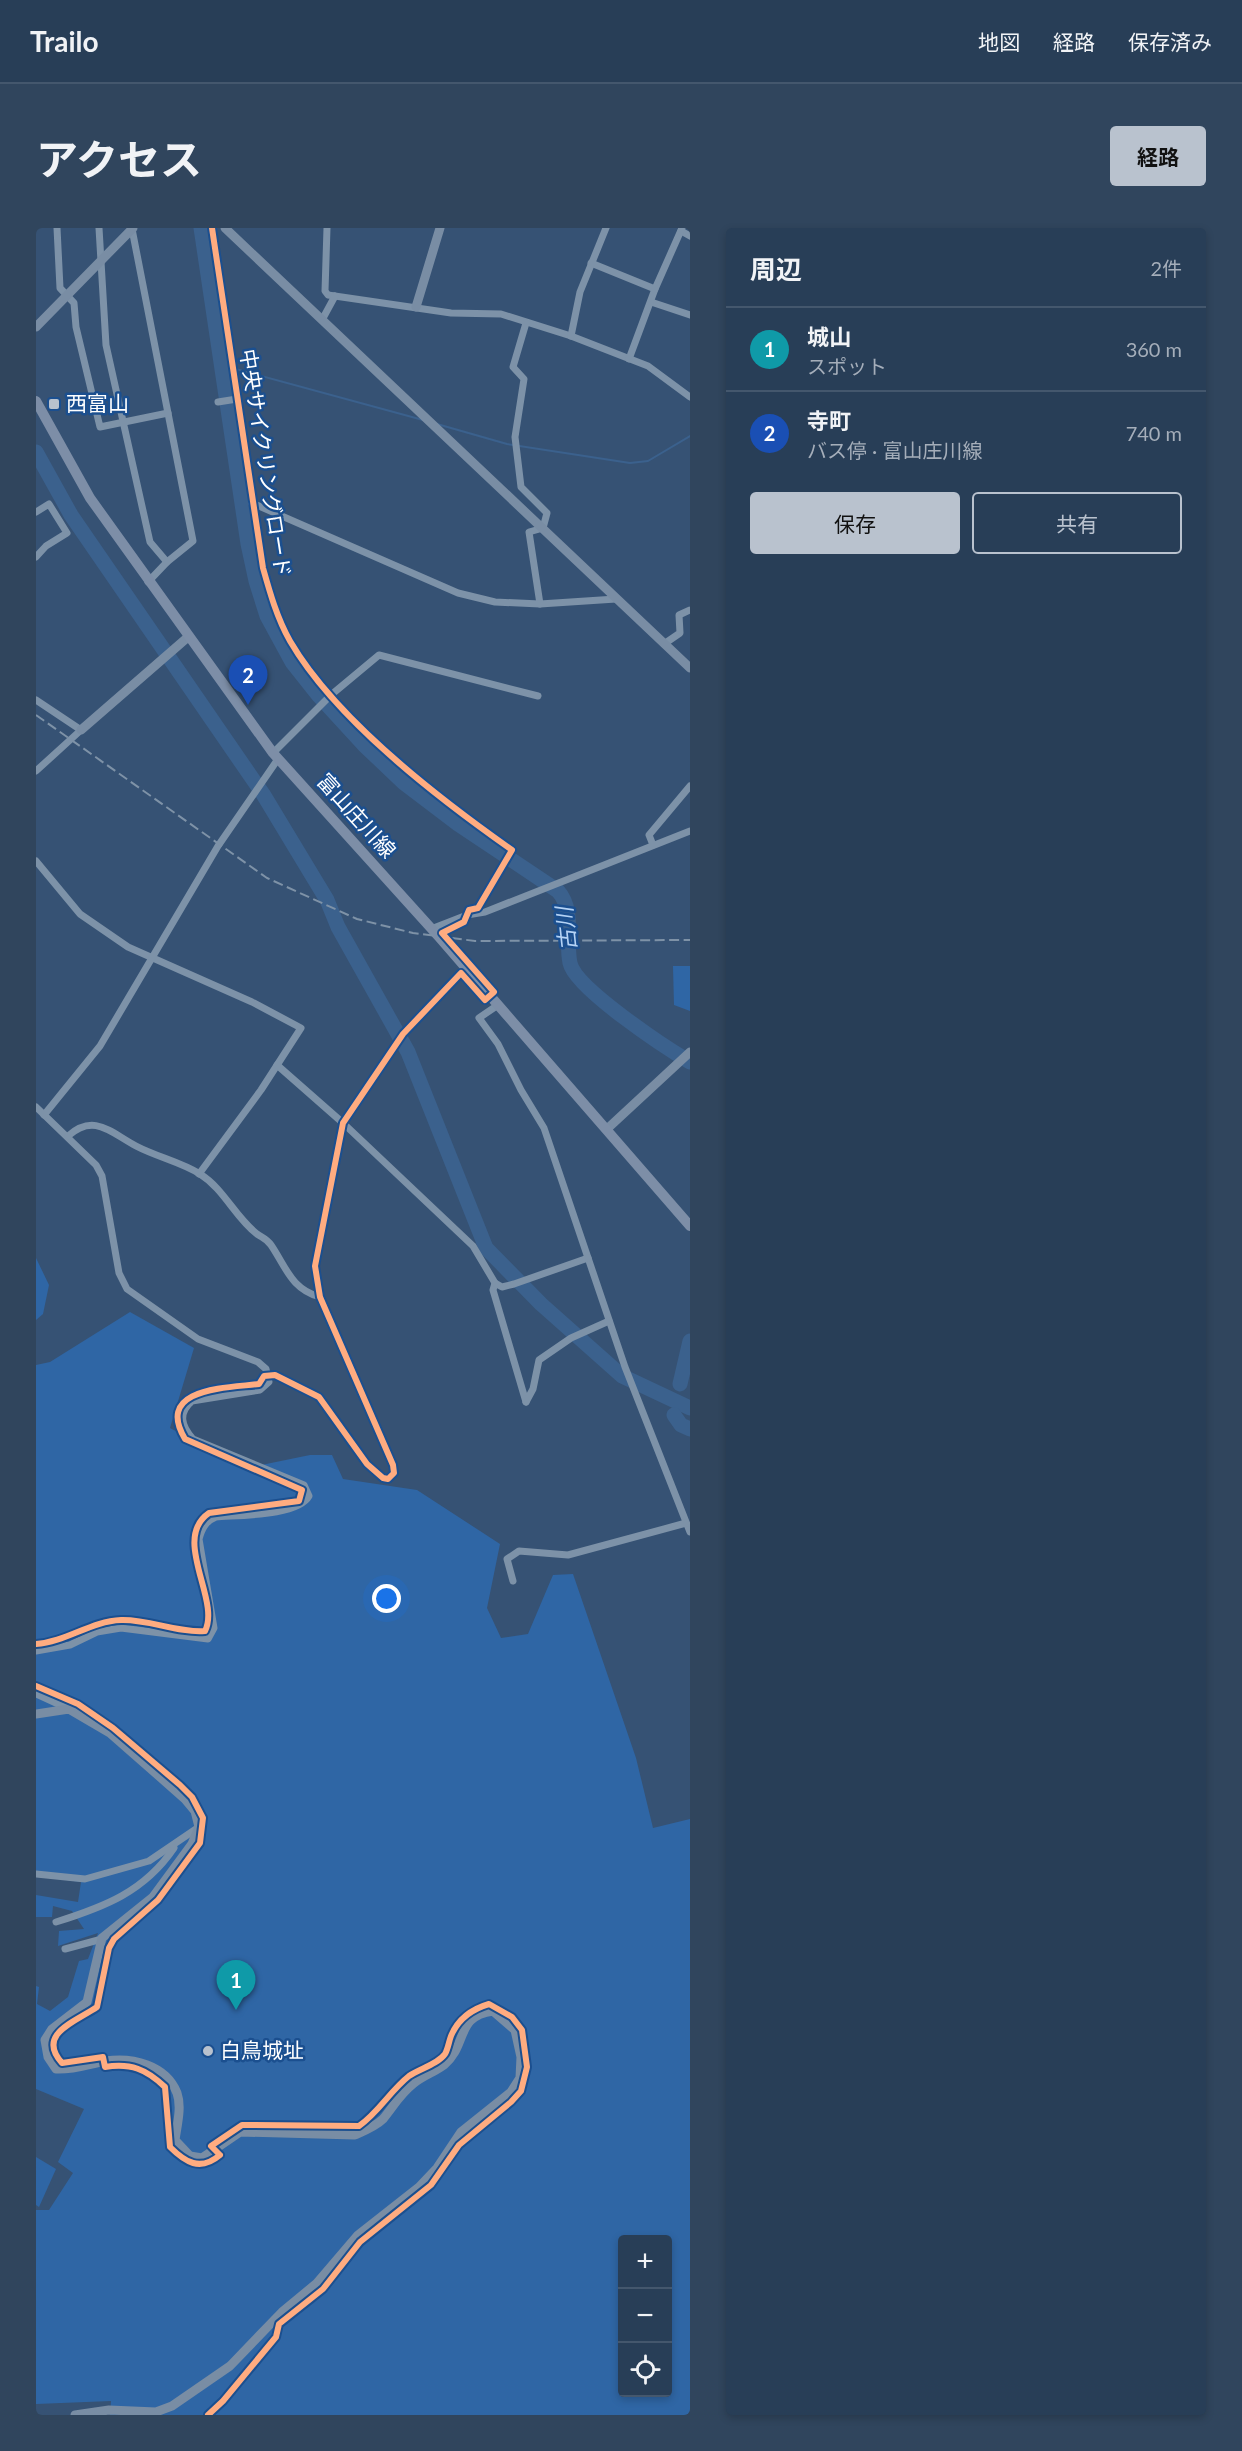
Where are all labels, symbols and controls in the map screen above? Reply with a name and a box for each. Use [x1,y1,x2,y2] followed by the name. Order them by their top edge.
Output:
[30,24,99,58] text: Trailo
[978,29,1020,54] text: 地図
[1053,29,1095,54] text: 経路
[1128,29,1212,54] text: 保存済み
[1110,126,1206,186] button: 経路
[36,134,202,184] text: アクセス
[750,253,802,285] text: 周辺
[1150,256,1182,280] text: 2件
[807,323,851,350] text: 城山
[764,337,775,361] text: 1
[1126,337,1182,361] text: 360 m
[236,347,297,579] street label: 中央サイクリングロード
[807,354,887,378] text: スポット
[66,390,129,415] place label: 西富山
[47,397,61,411] marker: 西富山
[807,407,851,434] text: 寺町
[764,421,775,445] text: 2
[1126,421,1182,445] text: 740 m
[807,438,982,462] text: バス停 · 富山庄川線
[750,492,960,554] button: 保存
[972,492,1182,554] button: 共有
[228,656,268,705] pin: 2
[313,768,402,862] street label: 富山庄川線
[550,904,581,952] water label: 古川
[372,1584,401,1613] your location
[216,1960,256,2010] pin: 1
[220,2037,304,2062] place label: 白鳥城址
[201,2044,215,2058] marker: 白鳥城址
[618,2235,672,2397] map controls
[618,2235,672,2289] button: +
[618,2289,672,2343] button: −
[618,2343,672,2397] button: locate

